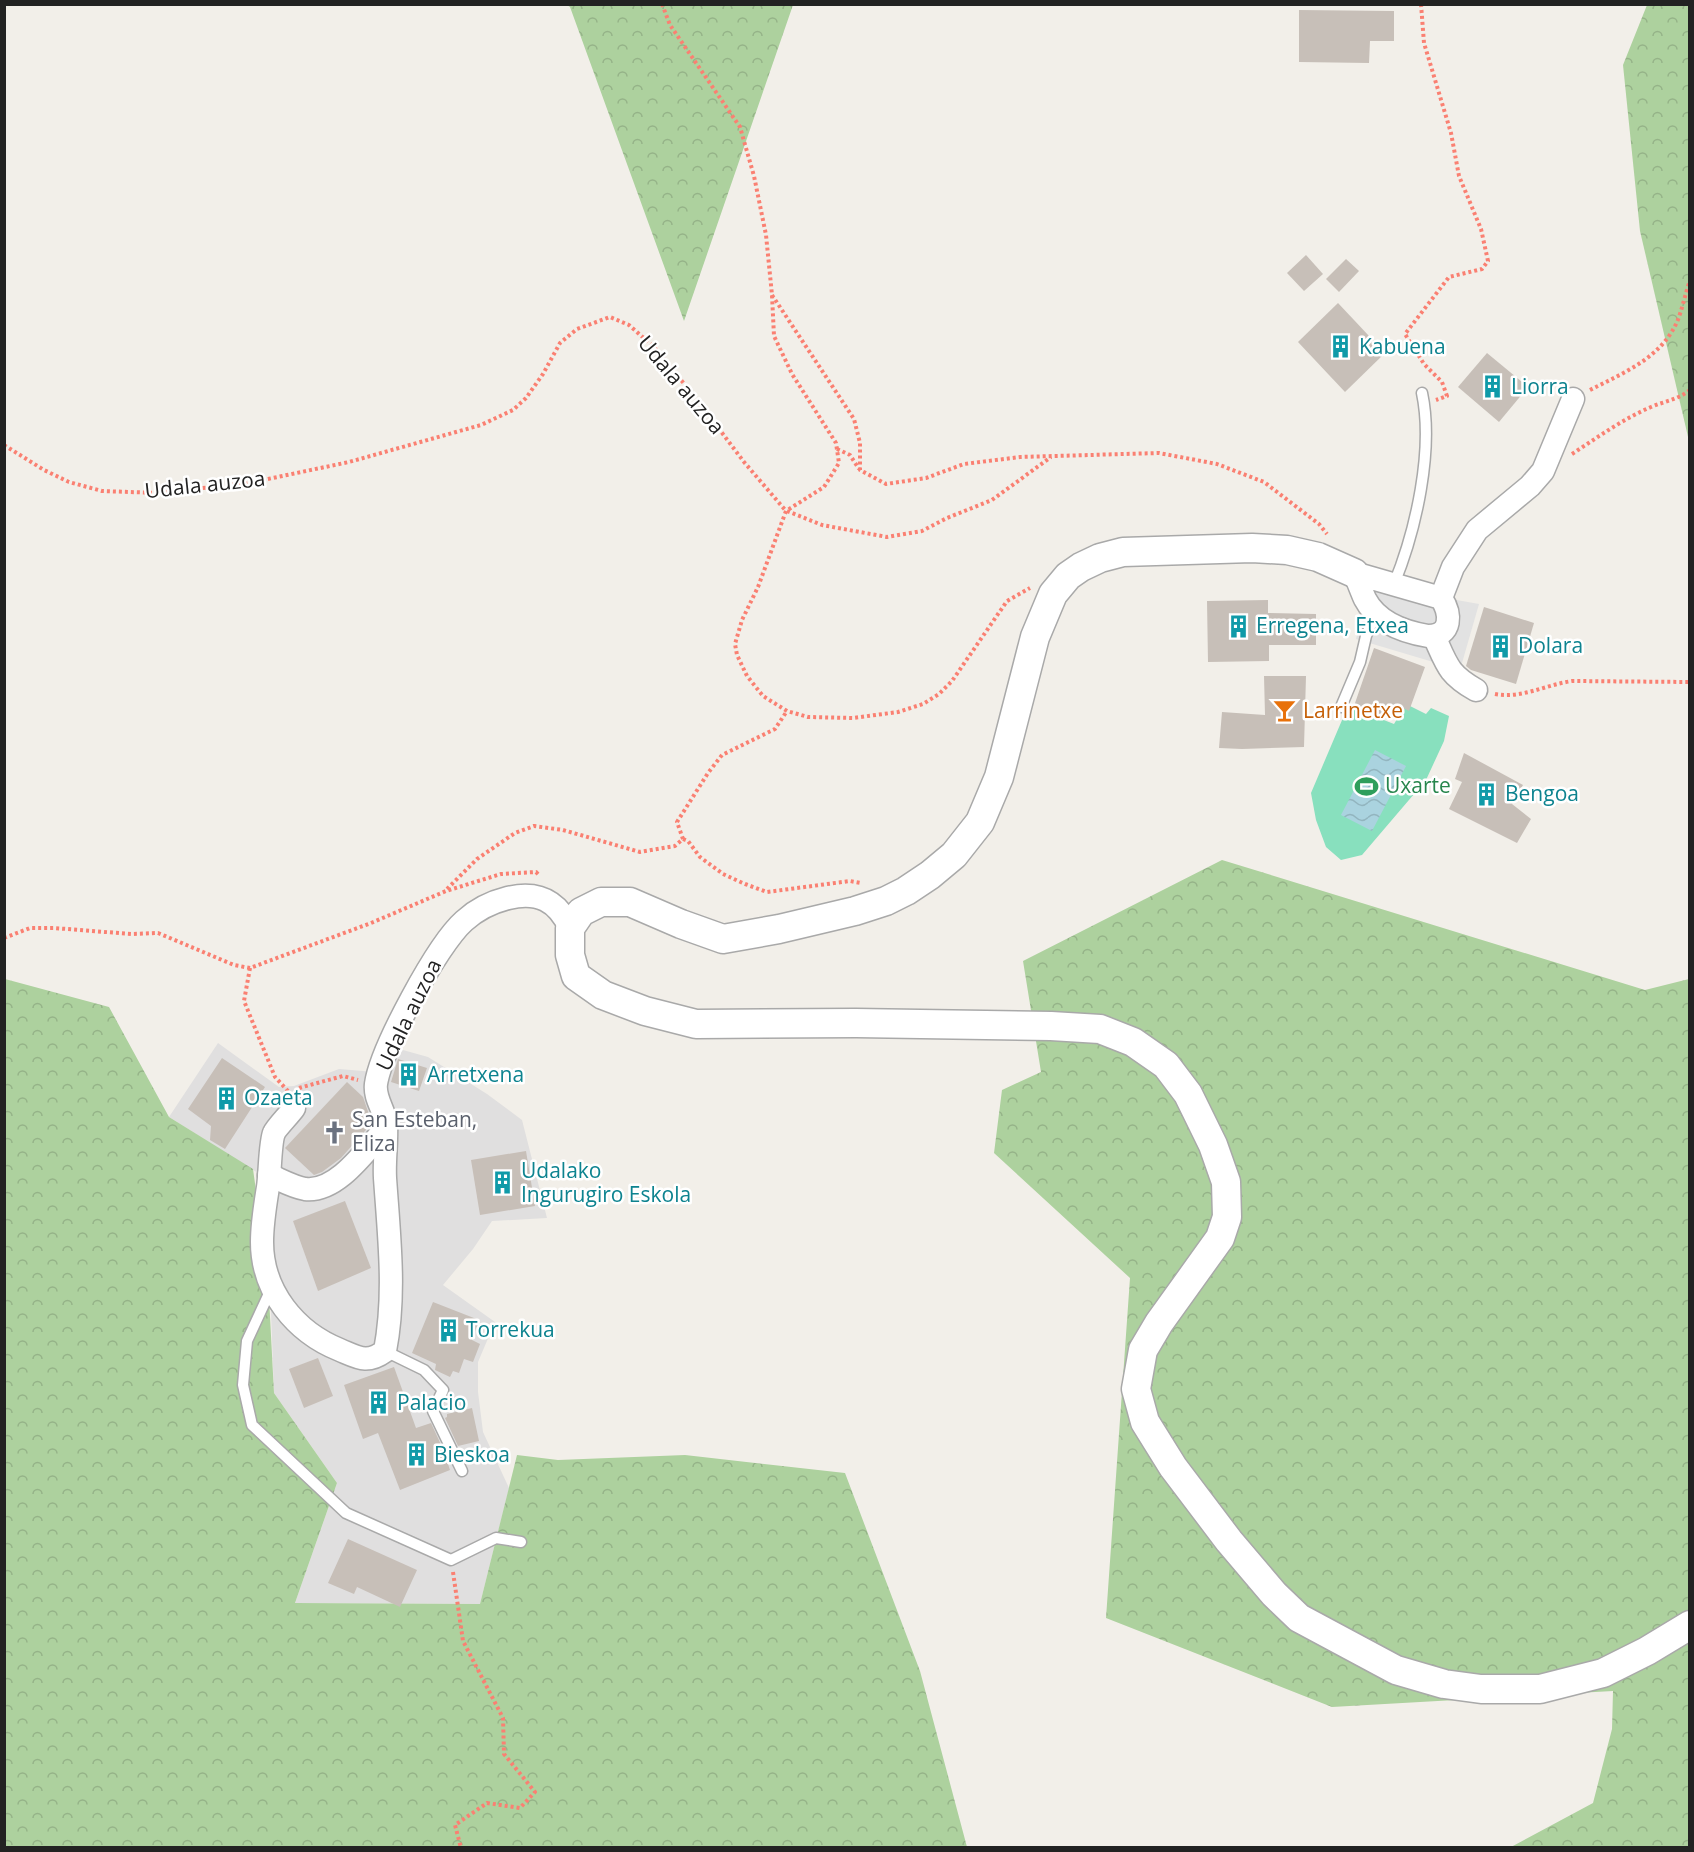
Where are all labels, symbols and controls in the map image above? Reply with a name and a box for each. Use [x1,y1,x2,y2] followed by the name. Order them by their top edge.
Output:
[632,329,731,440] street label: Udala auzoa
[1359,332,1446,360] place label: Kabuena
[1328,334,1354,360] building icon: Kabuena
[1511,372,1569,400] place label: Liorra
[1480,374,1506,400] building icon: Liorra
[143,464,267,504] street label: Udala auzoa
[1256,611,1409,639] place label: Erregena, Etxea
[1225,613,1251,639] building icon: Erregena, Etxea
[1518,631,1583,659] place label: Dolara
[1487,633,1513,659] building icon: Dolara
[1303,696,1403,724] place label: Larrinetxe
[1272,698,1298,724] bar icon: Larrinetxe
[1385,771,1451,799] place label: Uxarte
[1354,773,1380,799] sports icon: Uxarte
[1505,779,1579,807] place label: Bengoa
[1474,781,1500,807] building icon: Bengoa
[369,954,447,1075] street label: Udala auzoa
[427,1060,524,1088] place label: Arretxena
[396,1062,422,1088] building icon: Arretxena
[244,1083,313,1111] place label: Ozaeta
[213,1085,239,1111] building icon: Ozaeta
[352,1105,477,1157] place label: San Esteban, Eliza
[321,1119,347,1145] church icon: San Esteban, Eliza
[521,1156,691,1208] place label: Udalako Ingurugiro Eskola
[490,1170,516,1196] building icon: Udalako Ingurugiro Eskola
[466,1315,555,1343] place label: Torrekua
[435,1317,461,1343] building icon: Torrekua
[397,1388,466,1416] place label: Palacio
[366,1390,392,1416] building icon: Palacio
[434,1440,510,1468] place label: Bieskoa
[403,1442,429,1468] building icon: Bieskoa

